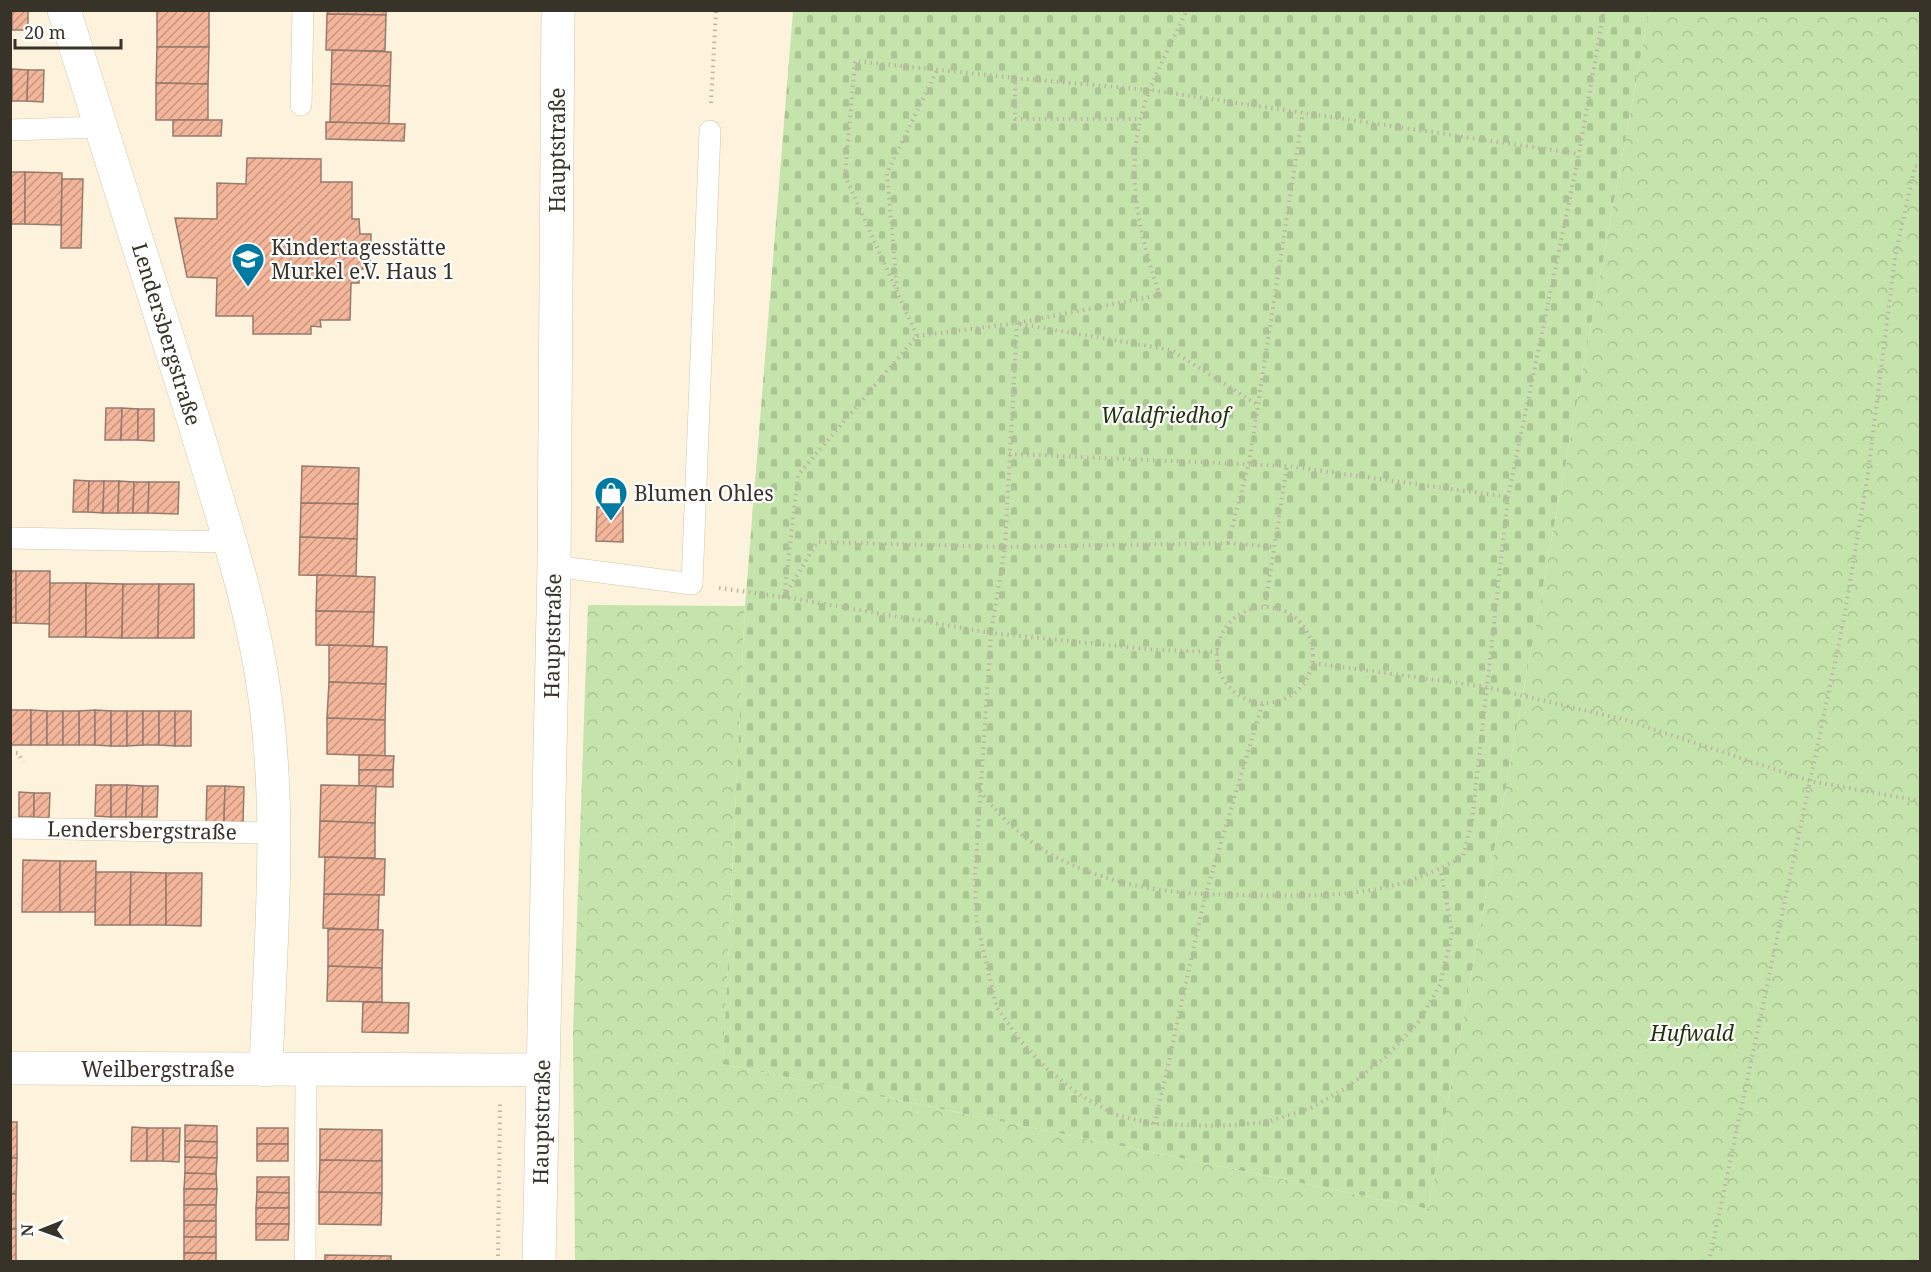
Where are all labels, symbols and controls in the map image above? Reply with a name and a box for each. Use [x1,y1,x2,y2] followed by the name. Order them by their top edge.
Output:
[15,12,122,50] scale bar
[24,20,66,44] text: 20 m
[543,87,571,213] street label: Hauptstraße
[271,233,454,285] place label: Kindertagesstätte Murkel e.V. Haus 1
[126,239,208,429] street label: Lendersbergstraße
[230,241,266,288] school or university icon: Kindertagesstätte Murkel e.V. Haus 1
[1101,401,1233,429] park label: Waldfriedhof
[593,475,629,522] shop icon: Blumen Ohles
[634,479,774,507] place label: Blumen Ohles
[537,573,567,699] street label: Hauptstraße
[47,814,237,846] street label: Lendersbergstraße
[1649,1019,1735,1047] park label: Hufwald
[81,1055,235,1083] street label: Weilbergstraße
[526,1059,556,1185] street label: Hauptstraße
[12,1200,72,1260] north arrow
[16,1223,38,1237] text: N

